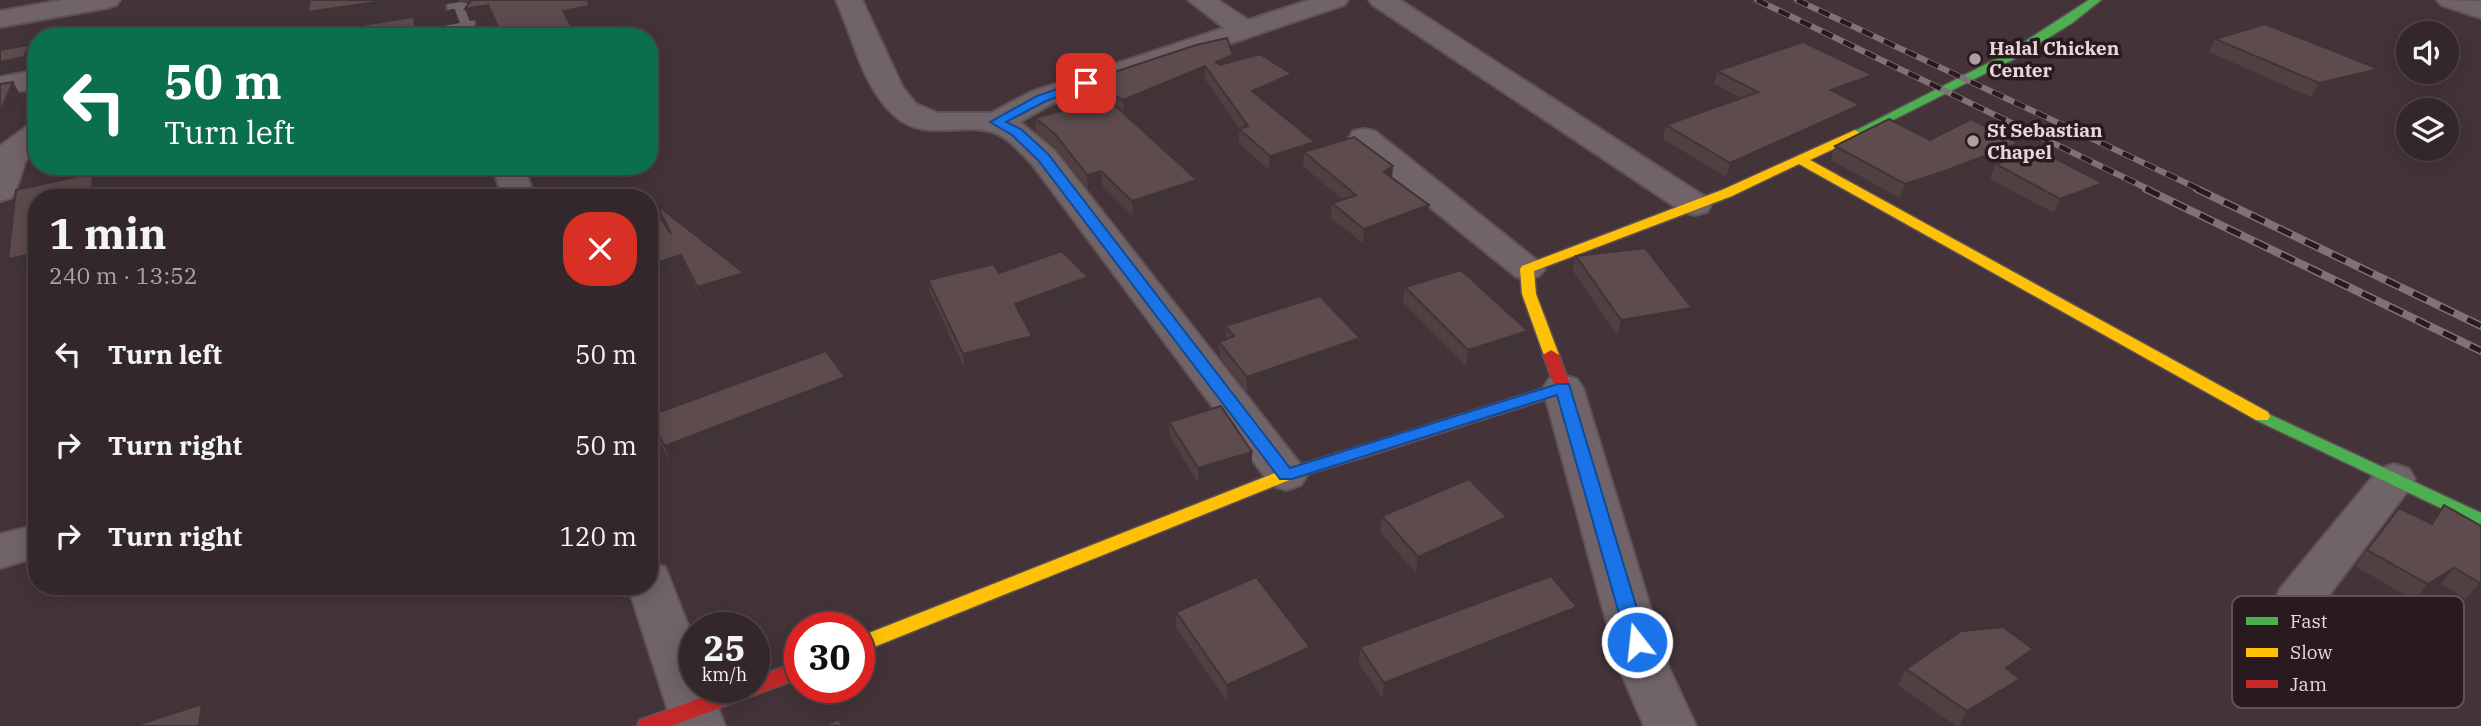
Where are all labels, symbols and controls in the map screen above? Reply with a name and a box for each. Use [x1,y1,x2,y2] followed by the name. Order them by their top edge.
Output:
[2396,21,2459,161] map controls
[2396,21,2459,84] button: sound
[1989,36,2120,82] place label: Halal Chicken Center
[164,49,282,112] text: 50 m
[1967,51,1983,67] marker: Halal Chicken Center
[1056,53,1116,113] pin
[49,56,140,147] icon: left
[1067,64,1105,102] icon: arrive
[2396,98,2459,161] button: layers
[164,111,295,153] text: Turn left
[1987,118,2103,164] place label: St Sebastian Chapel
[1965,133,1981,149] marker: St Sebastian Chapel
[49,206,167,261] text: 1 min
[563,212,637,286] button: close
[49,260,198,290] text: 240 m · 13:52
[49,335,87,373] icon: left
[108,337,222,371] text: Turn left
[575,337,637,371] text: 50 m
[49,426,87,464] icon: right
[108,428,242,462] text: Turn right
[575,428,637,462] text: 50 m
[49,517,87,555] icon: right
[108,519,242,553] text: Turn right
[559,519,637,553] text: 120 m
[2232,596,2464,708] legend
[1600,605,1674,679] position arrow
[2290,609,2328,633] text: Fast
[784,612,875,703] speed limit sign: 30
[703,625,746,671] text: 25
[2290,640,2332,664] text: Slow
[702,663,747,686] text: km/h
[2290,672,2327,696] text: Jam

